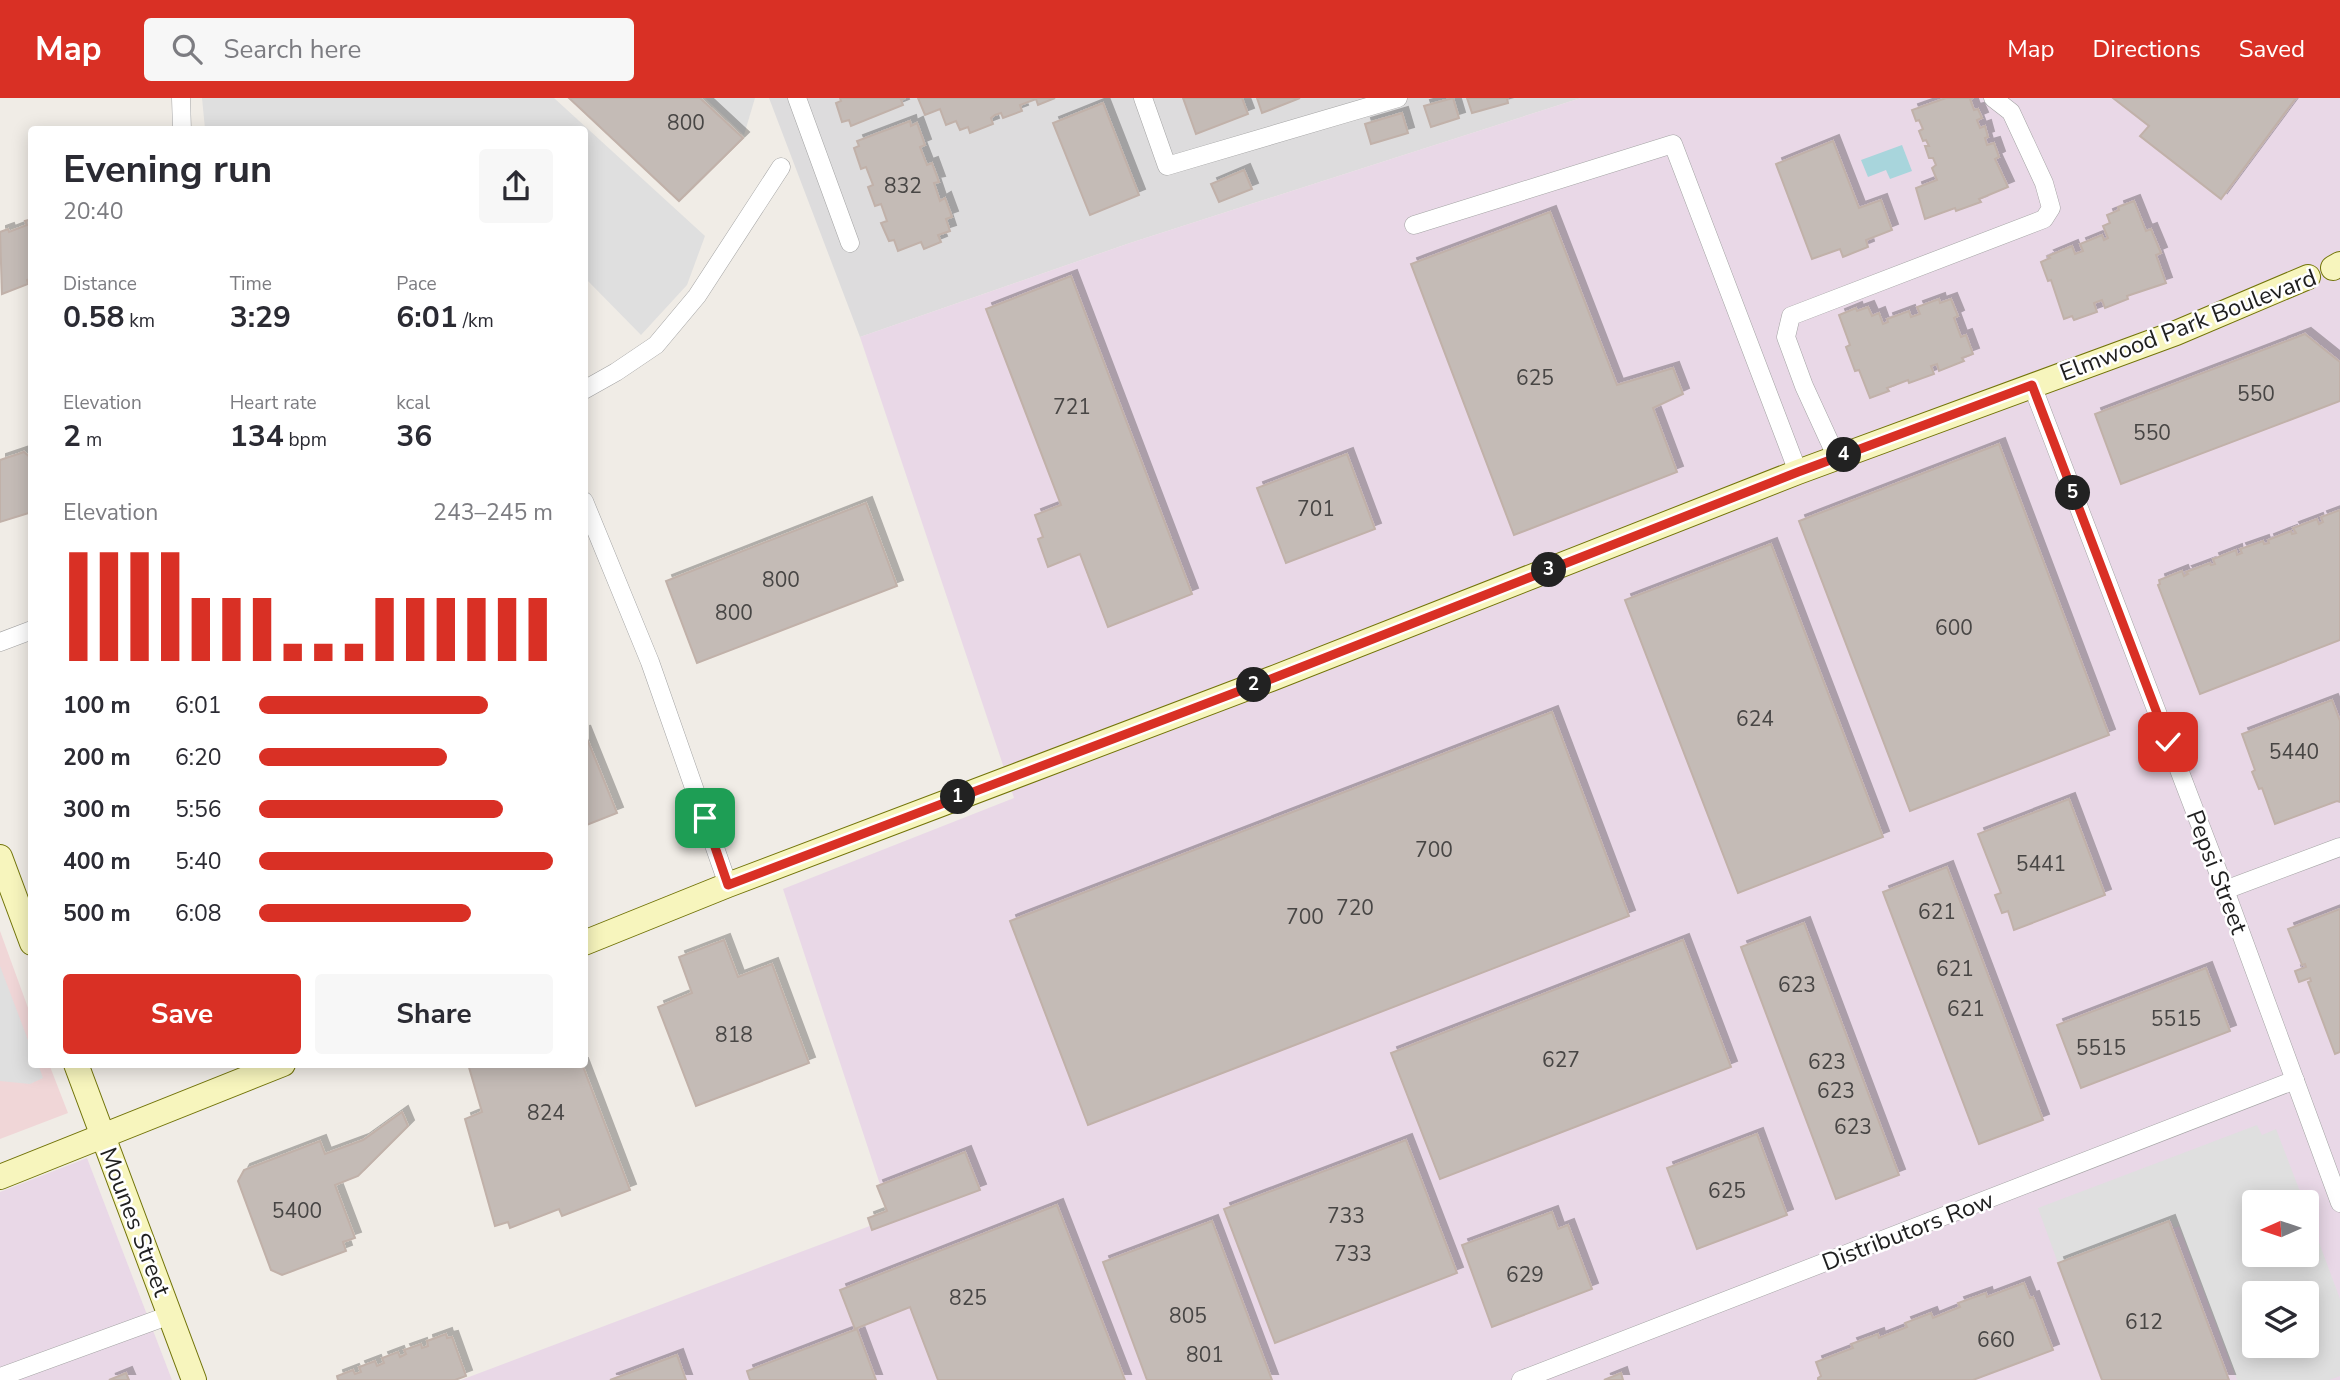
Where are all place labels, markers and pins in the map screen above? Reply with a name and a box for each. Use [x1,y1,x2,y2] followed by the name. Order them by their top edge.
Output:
[1826,438,1862,472] pin: 4
[2056,476,2090,510] pin: 5
[1532,552,1566,588] pin: 3
[1236,668,1272,702] pin: 2
[2138,712,2198,772] pin
[940,780,976,814] pin: 1
[675,788,735,848] pin

